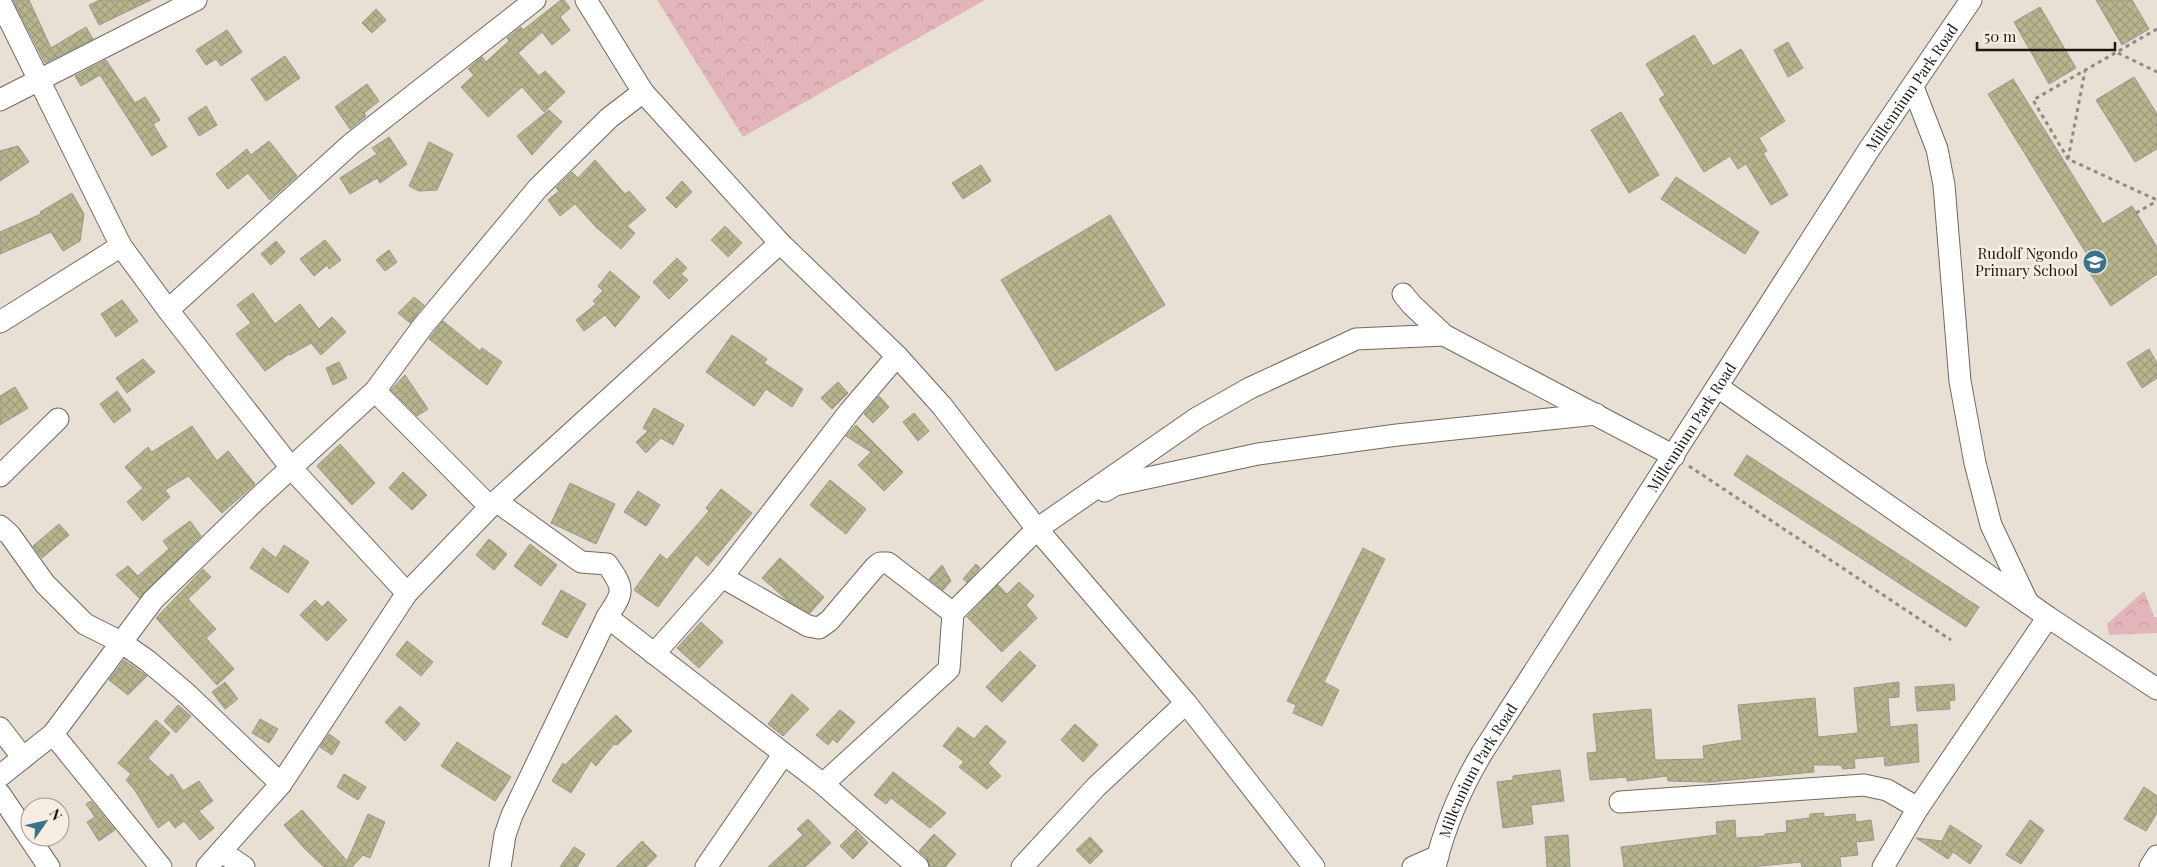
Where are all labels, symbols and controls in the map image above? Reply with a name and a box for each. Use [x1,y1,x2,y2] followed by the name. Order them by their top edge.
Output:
[1861,19,1962,155] street label: Millennium Park Road
[1977,20,2114,52] scale bar
[1984,26,2017,46] text: 50 m
[1975,243,2078,280] place label: Rudolf Ngondo Primary School
[2082,249,2108,275] school or university icon: Rudolf Ngondo Primary School
[1642,358,1740,496] street label: Millennium Park Road
[1434,699,1522,840] street label: Millennium Park Road
[20,797,70,847] north arrow
[45,805,67,824] text: N

